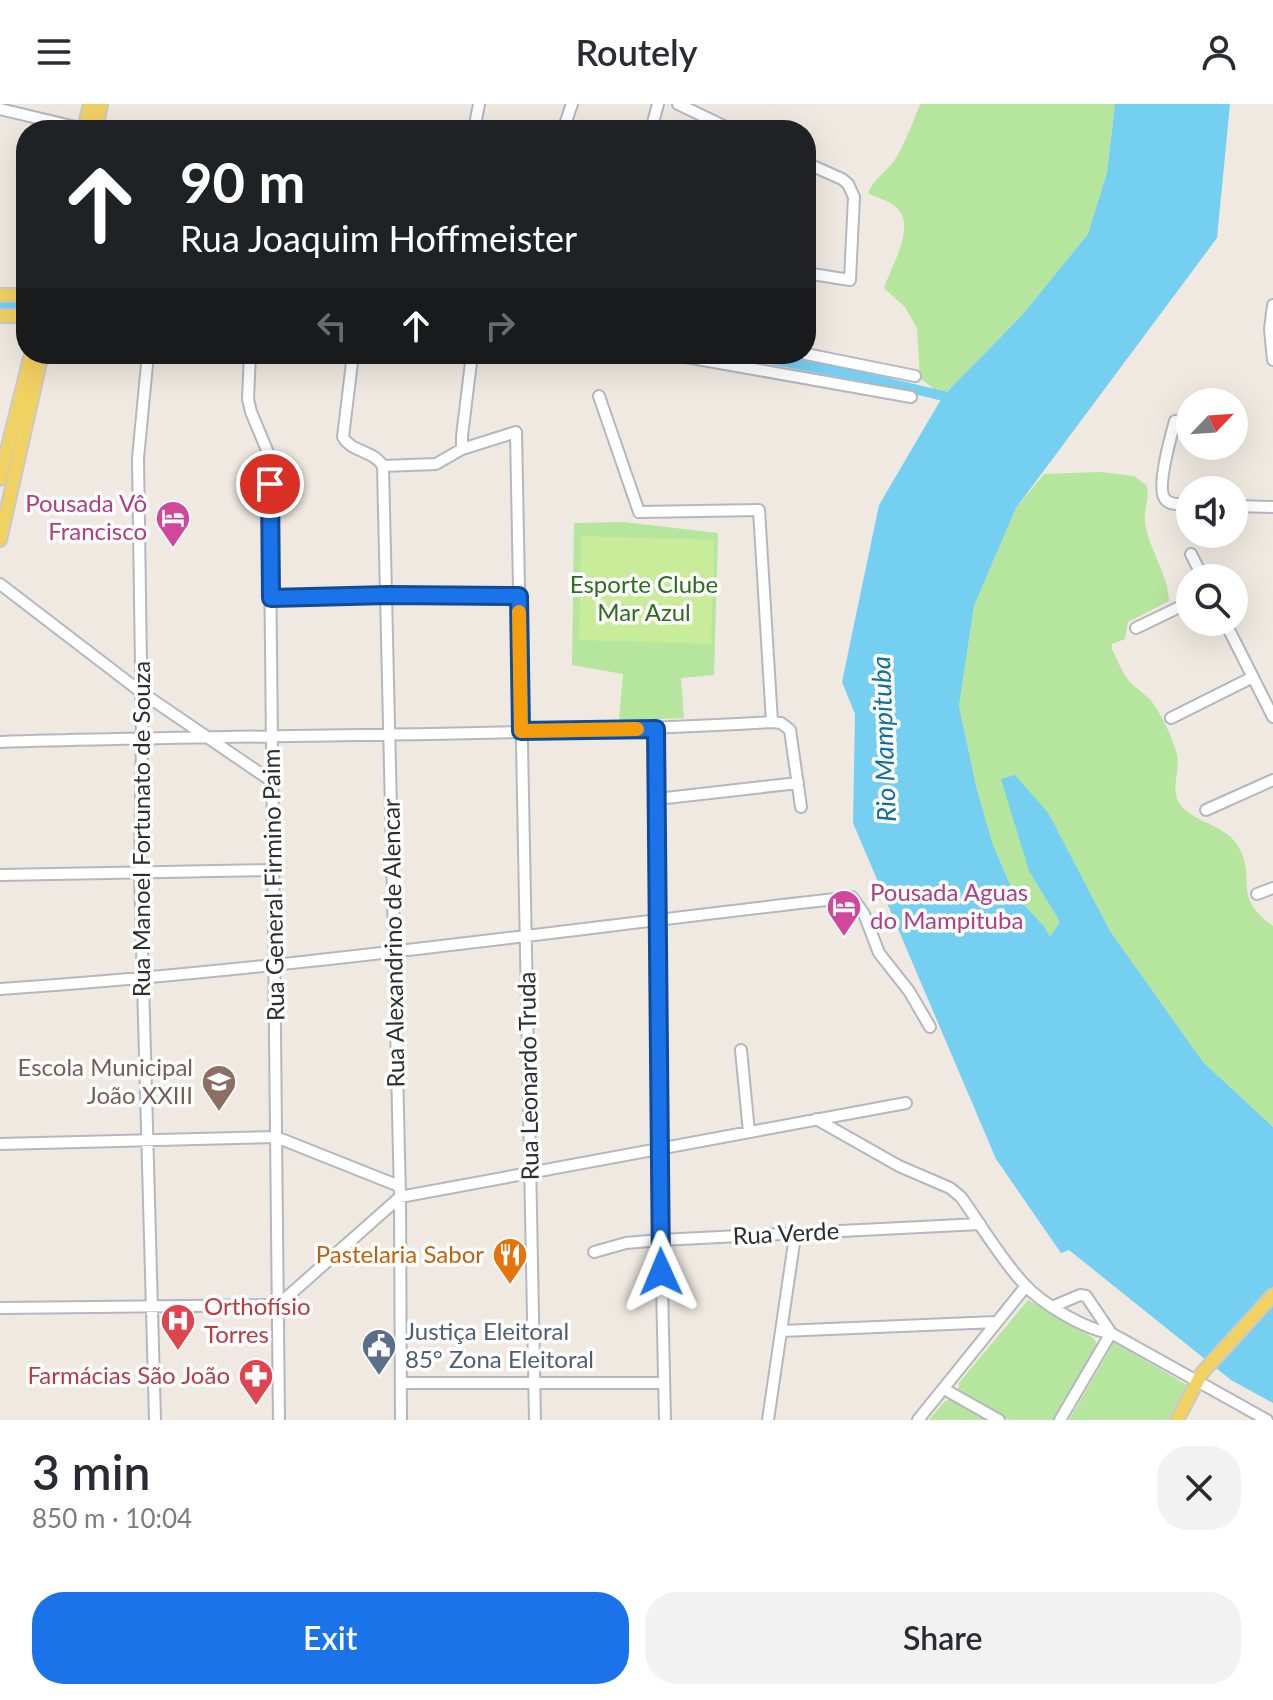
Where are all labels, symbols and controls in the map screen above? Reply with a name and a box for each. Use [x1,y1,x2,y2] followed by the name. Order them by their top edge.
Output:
[32,30,76,74] icon: menu
[575,30,698,74] text: Routely
[1197,30,1241,74] icon: person
[180,148,305,215] text: 90 m
[48,152,152,256] icon: ahead
[180,216,577,260] text: Rua Joaquim Hoffmeister
[310,304,354,348] icon: left
[394,304,438,348] icon: ahead
[478,304,522,348] icon: right
[1176,388,1248,460] north arrow
[1176,388,1248,636] map controls
[236,450,304,518] pin
[248,462,292,506] icon: arrive
[1176,476,1248,548] button: sound
[25,488,147,545] place label: Pousada Vô Francisco
[154,499,192,549] hotel icon: Pousada Vô Francisco
[1176,564,1248,636] button: search
[570,569,718,626] park label: Esporte Clube Mar Azul
[864,656,902,823] water label: Rio Mampituba
[126,661,155,997] street label: Rua Manoel Fortunato de Souza
[256,749,289,1022] street label: Rua General Firmino Paim
[375,798,410,1088] street label: Rua Alexandrino de Alencar
[870,877,1028,934] place label: Pousada Aguas do Mampituba
[825,888,863,938] hotel icon: Pousada Aguas do Mampituba
[511,971,544,1181] street label: Rua Leonardo Truda
[17,1052,193,1109] place label: Escola Municipal João XXIII
[200,1063,238,1113] school or university icon: Escola Municipal João XXIII
[732,1215,840,1250] street label: Rua Verde
[619,1230,703,1314] position arrow
[491,1236,529,1286] restaurant icon: Pastelaria Sabor
[316,1239,484,1268] place label: Pastelaria Sabor
[204,1291,311,1348] place label: Orthofísio Torres
[159,1302,197,1352] hospital icon: Orthofísio Torres
[405,1316,594,1373] place label: Justiça Eleitoral 85° Zona Eleitoral
[360,1327,398,1377] public building icon: Justiça Eleitoral 85° Zona Eleitoral
[237,1357,275,1407] pharmacy icon: Farmácias São João
[27,1360,230,1389] place label: Farmácias São João
[32,1443,150,1500] text: 3 min
[1157,1446,1241,1530] button: close
[32,1502,192,1534] text: 850 m · 10:04
[32,1592,629,1684] button: Exit
[645,1592,1241,1684] button: Share

